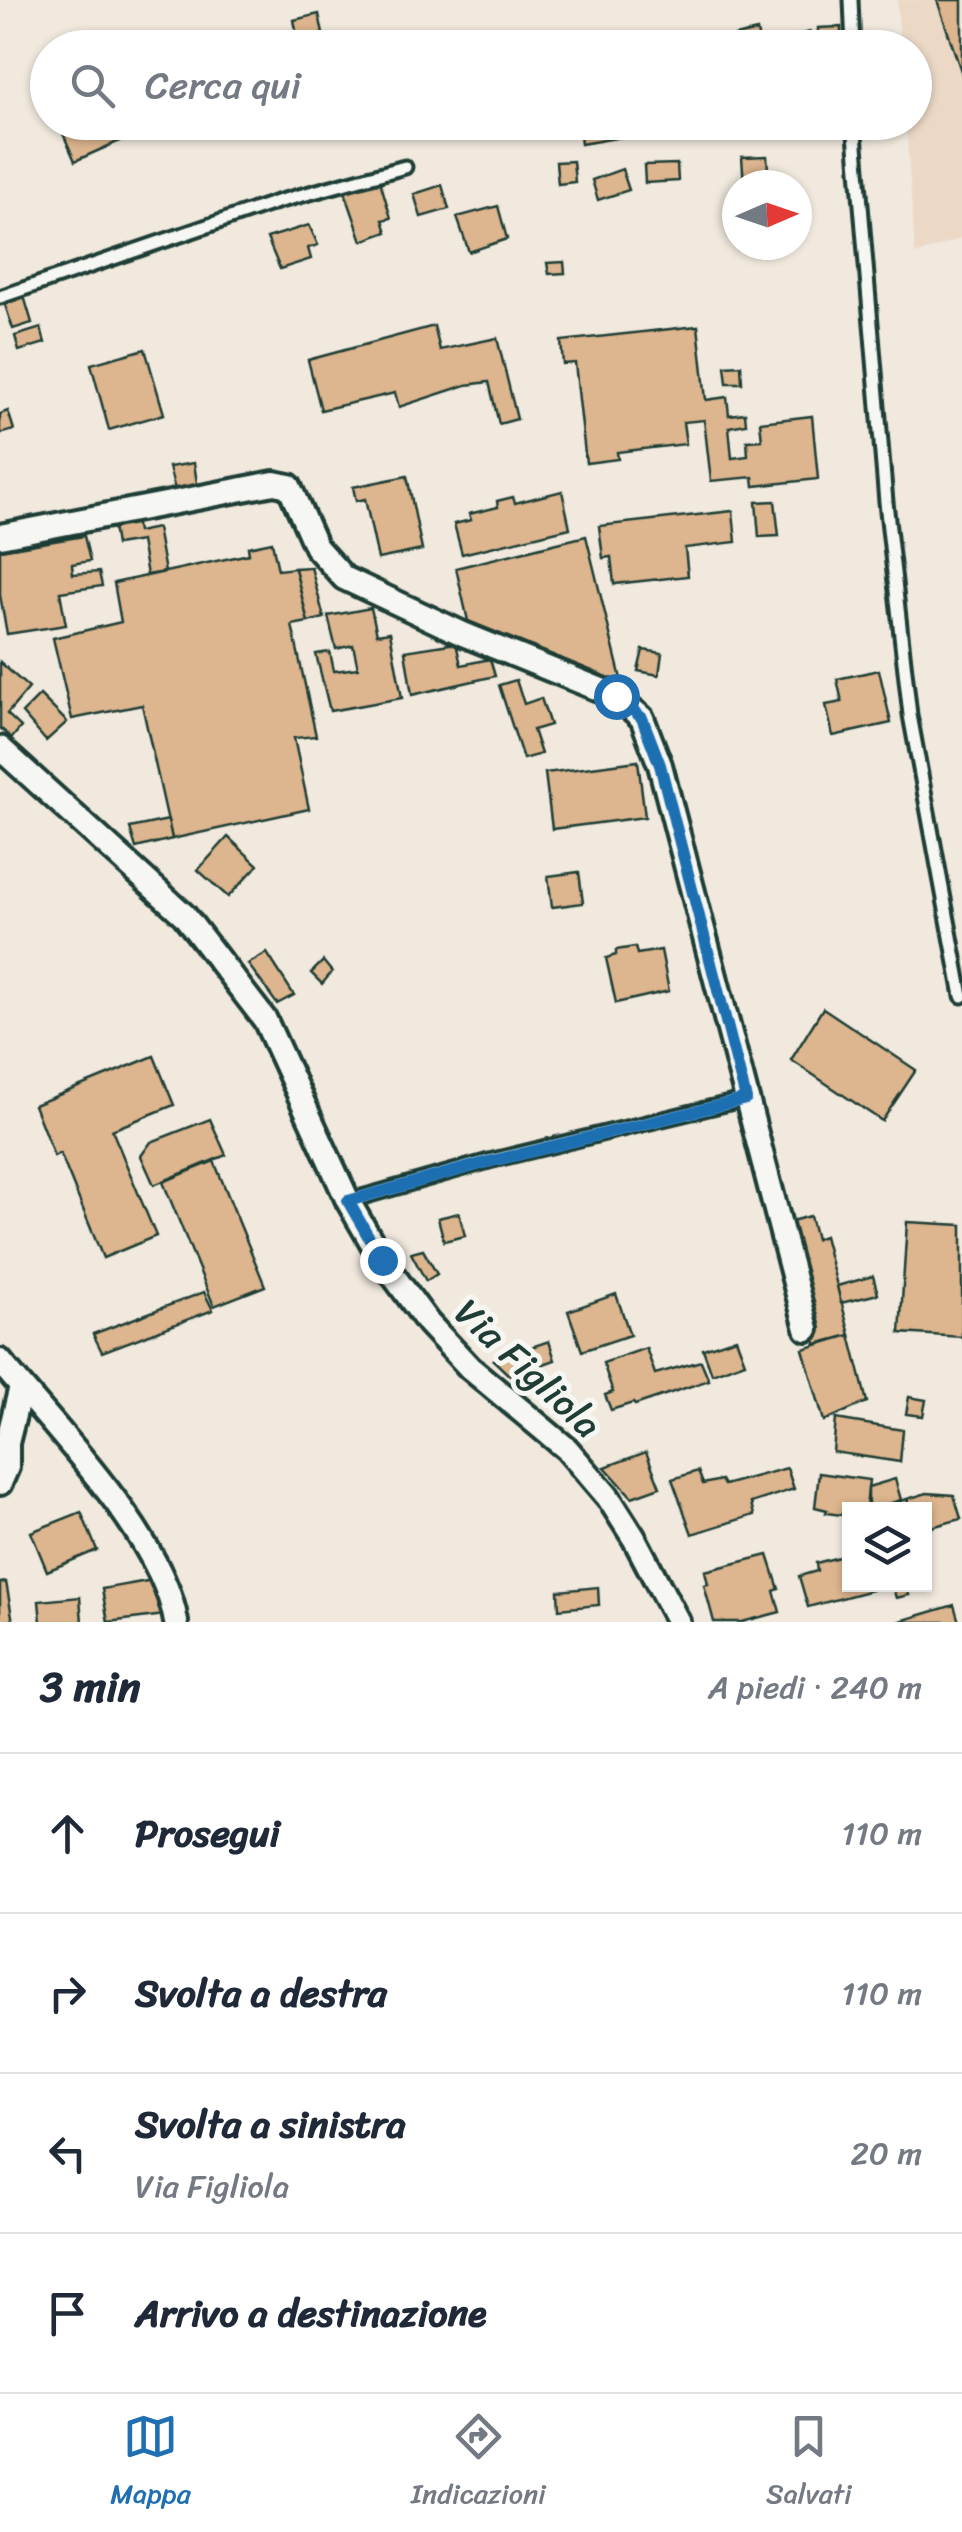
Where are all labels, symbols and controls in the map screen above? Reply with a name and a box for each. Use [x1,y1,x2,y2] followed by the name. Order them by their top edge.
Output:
[30,30,932,140] search box
[145,52,301,119] text: Cerca qui
[65,58,120,113] icon: search
[722,170,812,260] north arrow
[594,674,640,720] route start
[360,1238,406,1284] route end
[438,1281,617,1455] street label: Via Figliola
[842,1502,932,1592] map controls
[842,1502,932,1592] button: layers
[40,1650,140,1724] text: 3 min
[708,1659,922,1716] text: A piedi · 240 m
[135,1800,280,1867] text: Prosegui
[841,1805,922,1862] text: 110 m
[40,1806,95,1861] icon: ahead
[135,1960,387,2027] text: Svolta a destra
[841,1965,922,2022] text: 110 m
[40,1966,95,2021] icon: right
[135,2091,406,2158] text: Svolta a sinistra
[850,2125,922,2182] text: 20 m
[40,2126,95,2181] icon: left
[135,2158,289,2215] text: Via Figliola
[135,2280,487,2347] text: Arrivo a destinazione
[40,2286,95,2341] icon: arrive
[110,2409,191,2518] tab: Mappa
[411,2409,546,2518] tab: Indicazioni
[766,2409,852,2518] tab: Salvati

